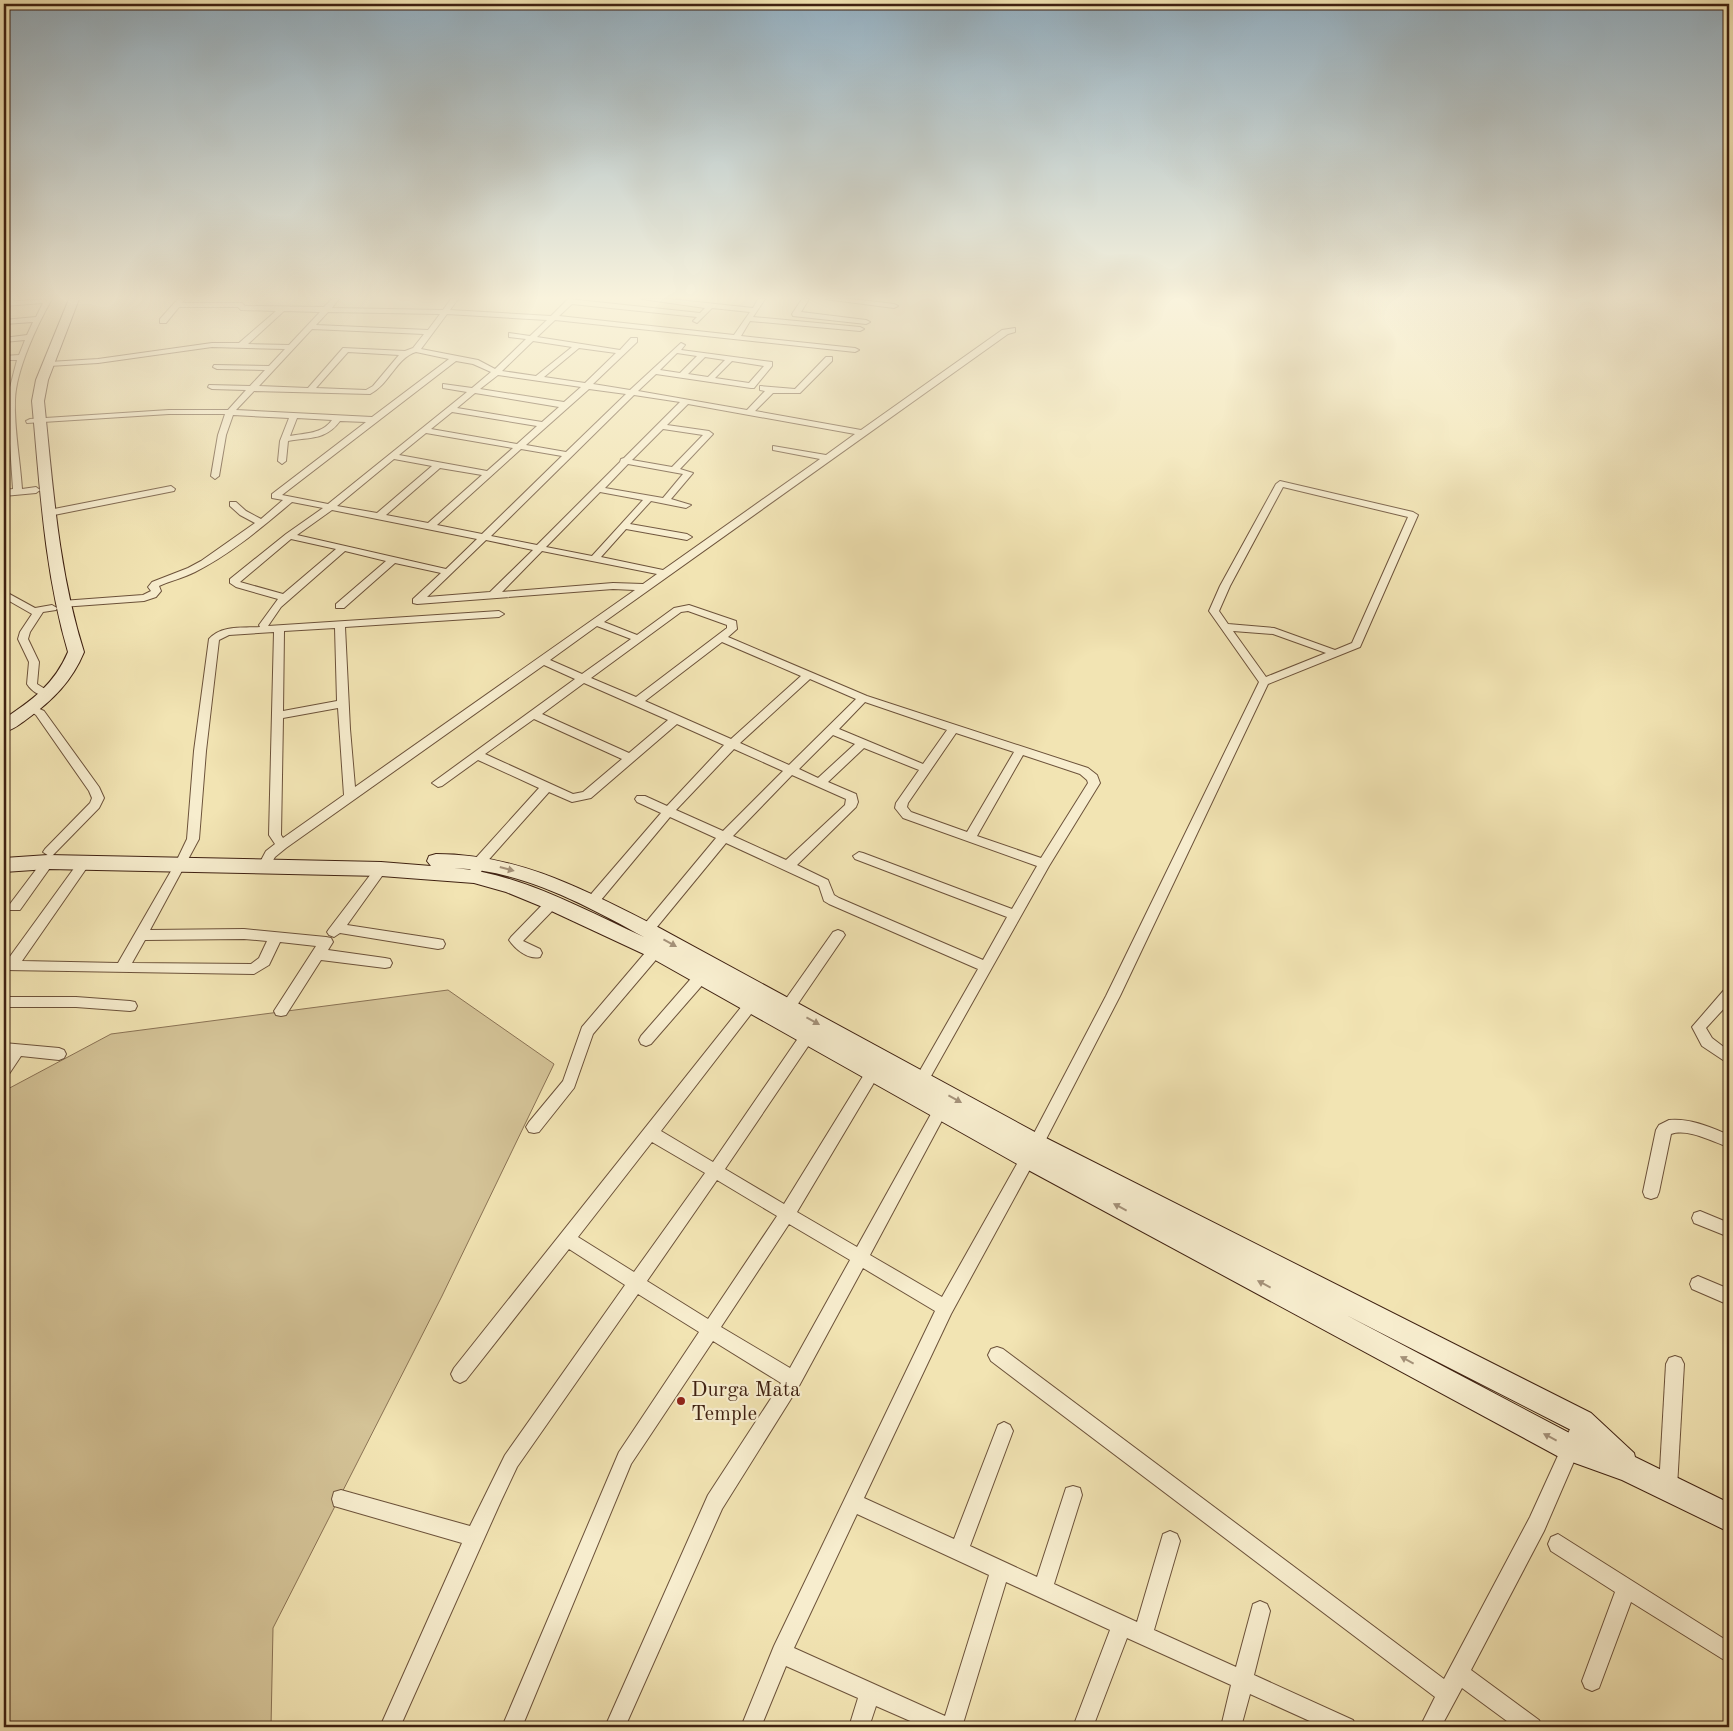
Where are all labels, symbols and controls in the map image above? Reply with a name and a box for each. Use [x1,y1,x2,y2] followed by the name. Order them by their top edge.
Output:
[499,865,514,873] one-way arrow
[663,939,678,947] one-way arrow
[805,1017,820,1025] one-way arrow
[948,1095,962,1104] one-way arrow
[1113,1203,1128,1211] one-way arrow
[1256,1280,1271,1288] one-way arrow
[1400,1356,1414,1364] one-way arrow
[691,1380,801,1425] place label: Durga Mata Temple
[675,1395,687,1407] marker: Durga Mata Temple
[1543,1433,1558,1441] one-way arrow

